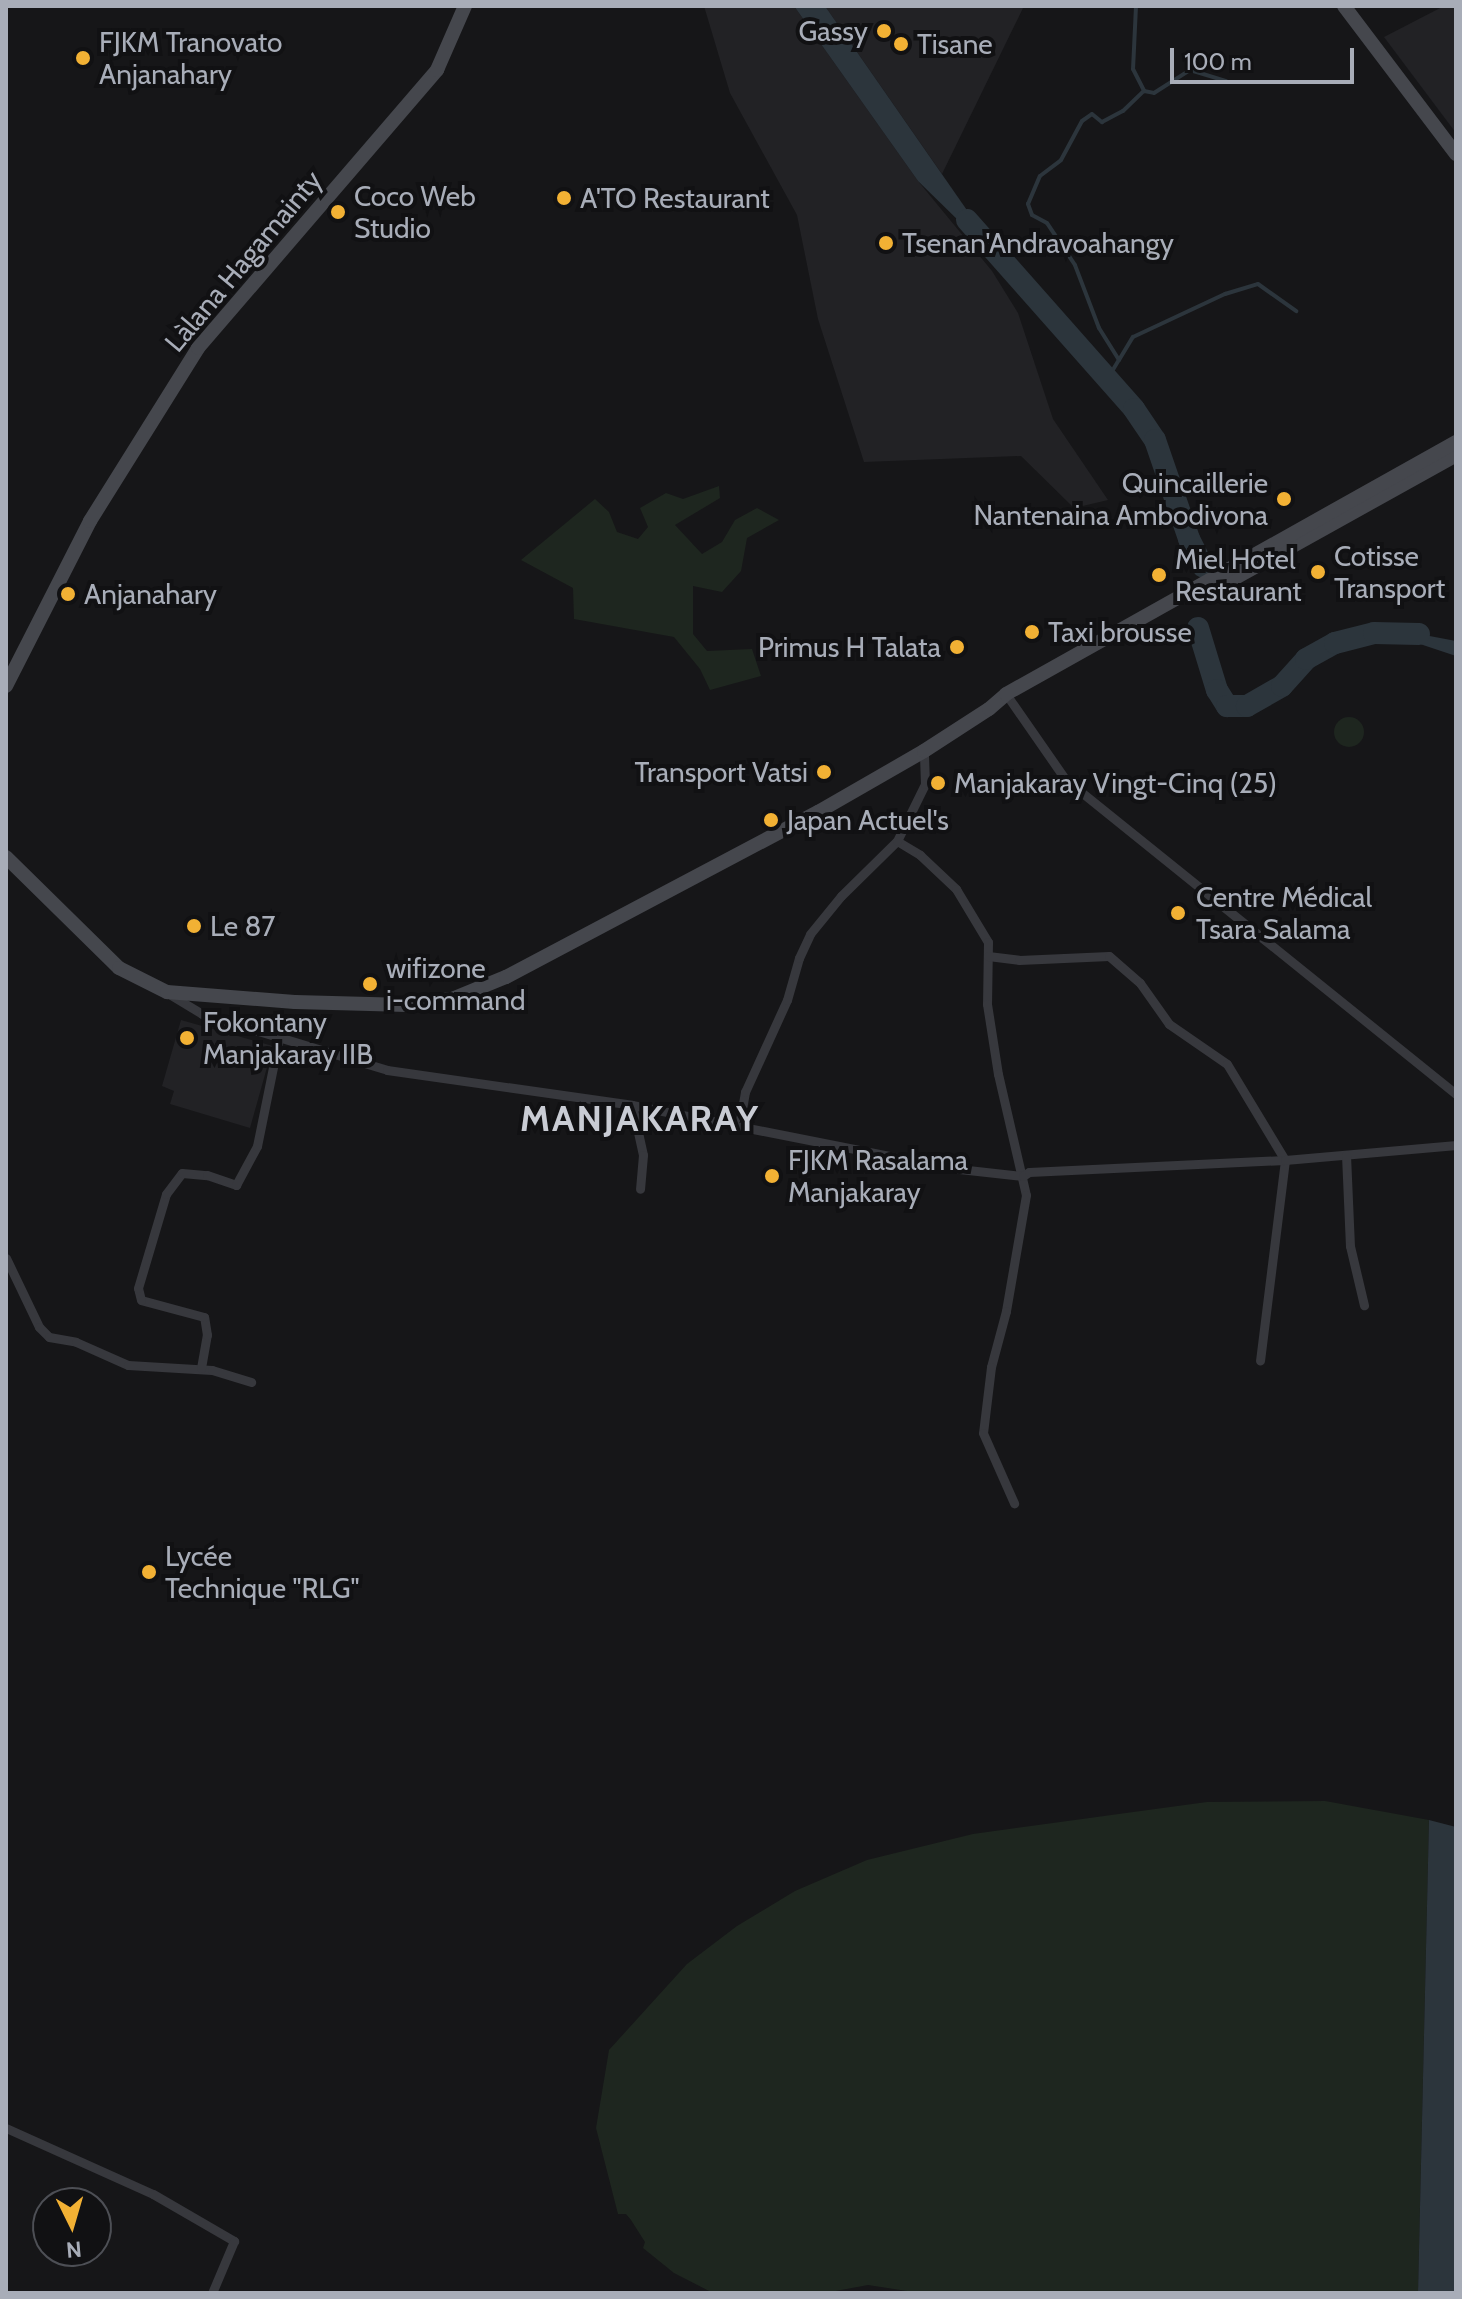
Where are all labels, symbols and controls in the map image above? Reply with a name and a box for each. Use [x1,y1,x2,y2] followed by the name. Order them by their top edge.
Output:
[798,14,868,48] place label: Gassy
[875,22,893,40] marker: Gassy
[99,25,283,91] place label: FJKM Tranovato Anjanahary
[917,27,993,61] place label: Tisane
[1174,32,1358,82] scale bar
[892,35,910,53] marker: Tisane
[1184,47,1252,76] text: 100 m
[74,49,92,67] marker: FJKM Tranovato Anjanahary
[157,164,329,358] street label: Làlana Hagamainty
[354,179,476,245] place label: Coco Web Studio
[580,181,770,215] place label: A'TO Restaurant
[555,189,573,207] marker: A'TO Restaurant
[329,203,347,221] marker: Coco Web Studio
[902,226,1174,260] place label: Tsenan'Andravoahangy
[877,234,895,252] marker: Tsenan'Andravoahangy
[973,466,1268,532] place label: Quincaillerie Nantenaina Ambodivona
[1275,490,1293,508] marker: Quincaillerie Nantenaina Ambodivona
[1334,539,1445,605] place label: Cotisse Transport
[1175,542,1302,608] place label: Miel Hotel Restaurant
[1309,563,1327,581] marker: Cotisse Transport
[1150,566,1168,584] marker: Miel Hotel Restaurant
[84,577,217,611] place label: Anjanahary
[59,585,77,603] marker: Anjanahary
[1048,615,1192,649] place label: Taxi brousse
[1023,623,1041,641] marker: Taxi brousse
[758,630,941,664] place label: Primus H Talata
[948,638,966,656] marker: Primus H Talata
[635,755,808,789] place label: Transport Vatsi
[815,763,833,781] marker: Transport Vatsi
[954,766,1277,800] place label: Manjakaray Vingt-Cinq (25)
[929,774,947,792] marker: Manjakaray Vingt-Cinq (25)
[787,803,949,837] place label: Japan Actuel's
[762,811,780,829] marker: Japan Actuel's
[1196,880,1372,946] place label: Centre Médical Tsara Salama
[1167,902,1189,924] marker: Centre Médical Tsara Salama
[210,909,275,943] place label: Le 87
[185,917,203,935] marker: Le 87
[386,951,525,1017] place label: wifizone i-command
[361,975,379,993] marker: wifizone i-command
[203,1005,373,1071] place label: Fokontany Manjakaray IIB
[178,1029,196,1047] marker: Fokontany Manjakaray IIB
[520,1097,760,1141] district label: MANJAKARAY
[788,1143,968,1209] place label: FJKM Rasalama Manjakaray
[763,1167,781,1185] marker: FJKM Rasalama Manjakaray
[165,1539,360,1605] place label: Lycée Technique "RLG"
[140,1563,158,1581] marker: Lycée Technique "RLG"
[32,2187,112,2267] north arrow
[65,2235,83,2264] text: N

